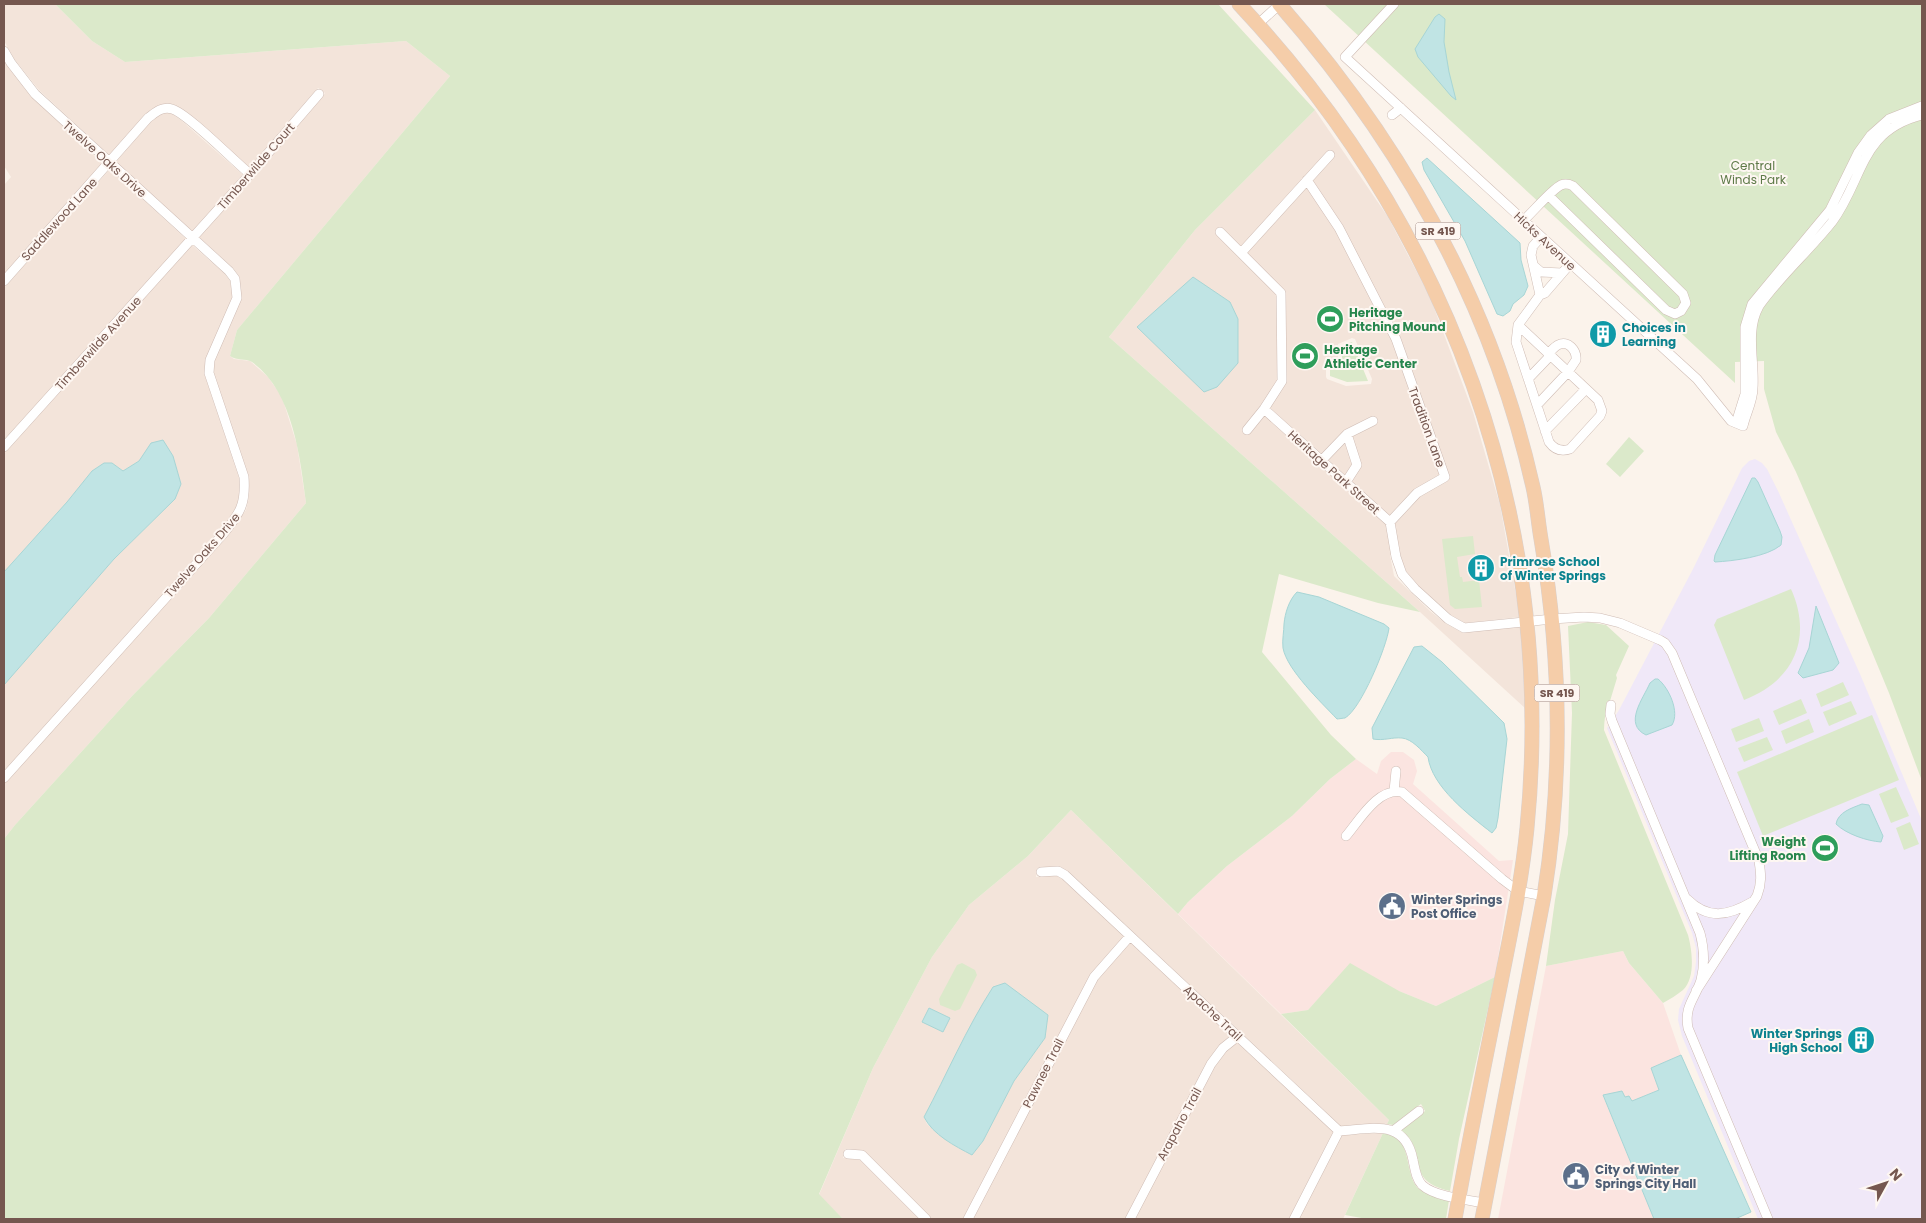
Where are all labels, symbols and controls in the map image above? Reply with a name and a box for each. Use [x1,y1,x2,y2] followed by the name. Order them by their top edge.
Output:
[59,117,151,201] street label: Twelve Oaks Drive
[214,119,298,213] street label: Timberwilde Court
[1720,157,1787,188] park label: Central Winds Park
[17,174,101,264] street label: Saddlewood Lane
[1510,208,1580,274] street label: Hicks Avenue
[1416,222,1460,240] road number: SR 419
[51,292,145,394] street label: Timberwilde Avenue
[1315,304,1345,334] sports icon: Heritage Pitching Mound
[1349,304,1446,335] place label: Heritage Pitching Mound
[1588,319,1618,349] building icon: Choices in Learning
[1622,319,1686,350] place label: Choices in Learning
[1290,341,1320,371] sports icon: Heritage Athletic Center
[1324,341,1417,372] place label: Heritage Athletic Center
[1405,384,1449,470] street label: Tradition Lane
[1284,426,1384,518] street label: Heritage Park Street
[160,509,244,601] street label: Twelve Oaks Drive
[1466,553,1496,583] building icon: Primrose School of Winter Springs
[1500,553,1606,584] place label: Primrose School of Winter Springs
[1534,684,1580,701] road number: SR 419
[1729,833,1806,864] place label: Weight Lifting Room
[1810,833,1840,863] sports icon: Weight Lifting Room
[1377,891,1407,921] public building icon: Winter Springs Post Office
[1411,891,1503,922] place label: Winter Springs Post Office
[1180,981,1246,1045] street label: Apache Trail
[1751,1025,1842,1056] place label: Winter Springs High School
[1846,1025,1876,1055] building icon: Winter Springs High School
[1018,1035,1068,1111] street label: Pawnee Trail
[1153,1084,1205,1164] street label: Arapaho Trail
[1861,1158,1911,1208] north arrow
[1561,1161,1591,1191] public building icon: City of Winter Springs City Hall
[1595,1161,1696,1192] place label: City of Winter Springs City Hall
[1885,1164,1907,1185] text: N

